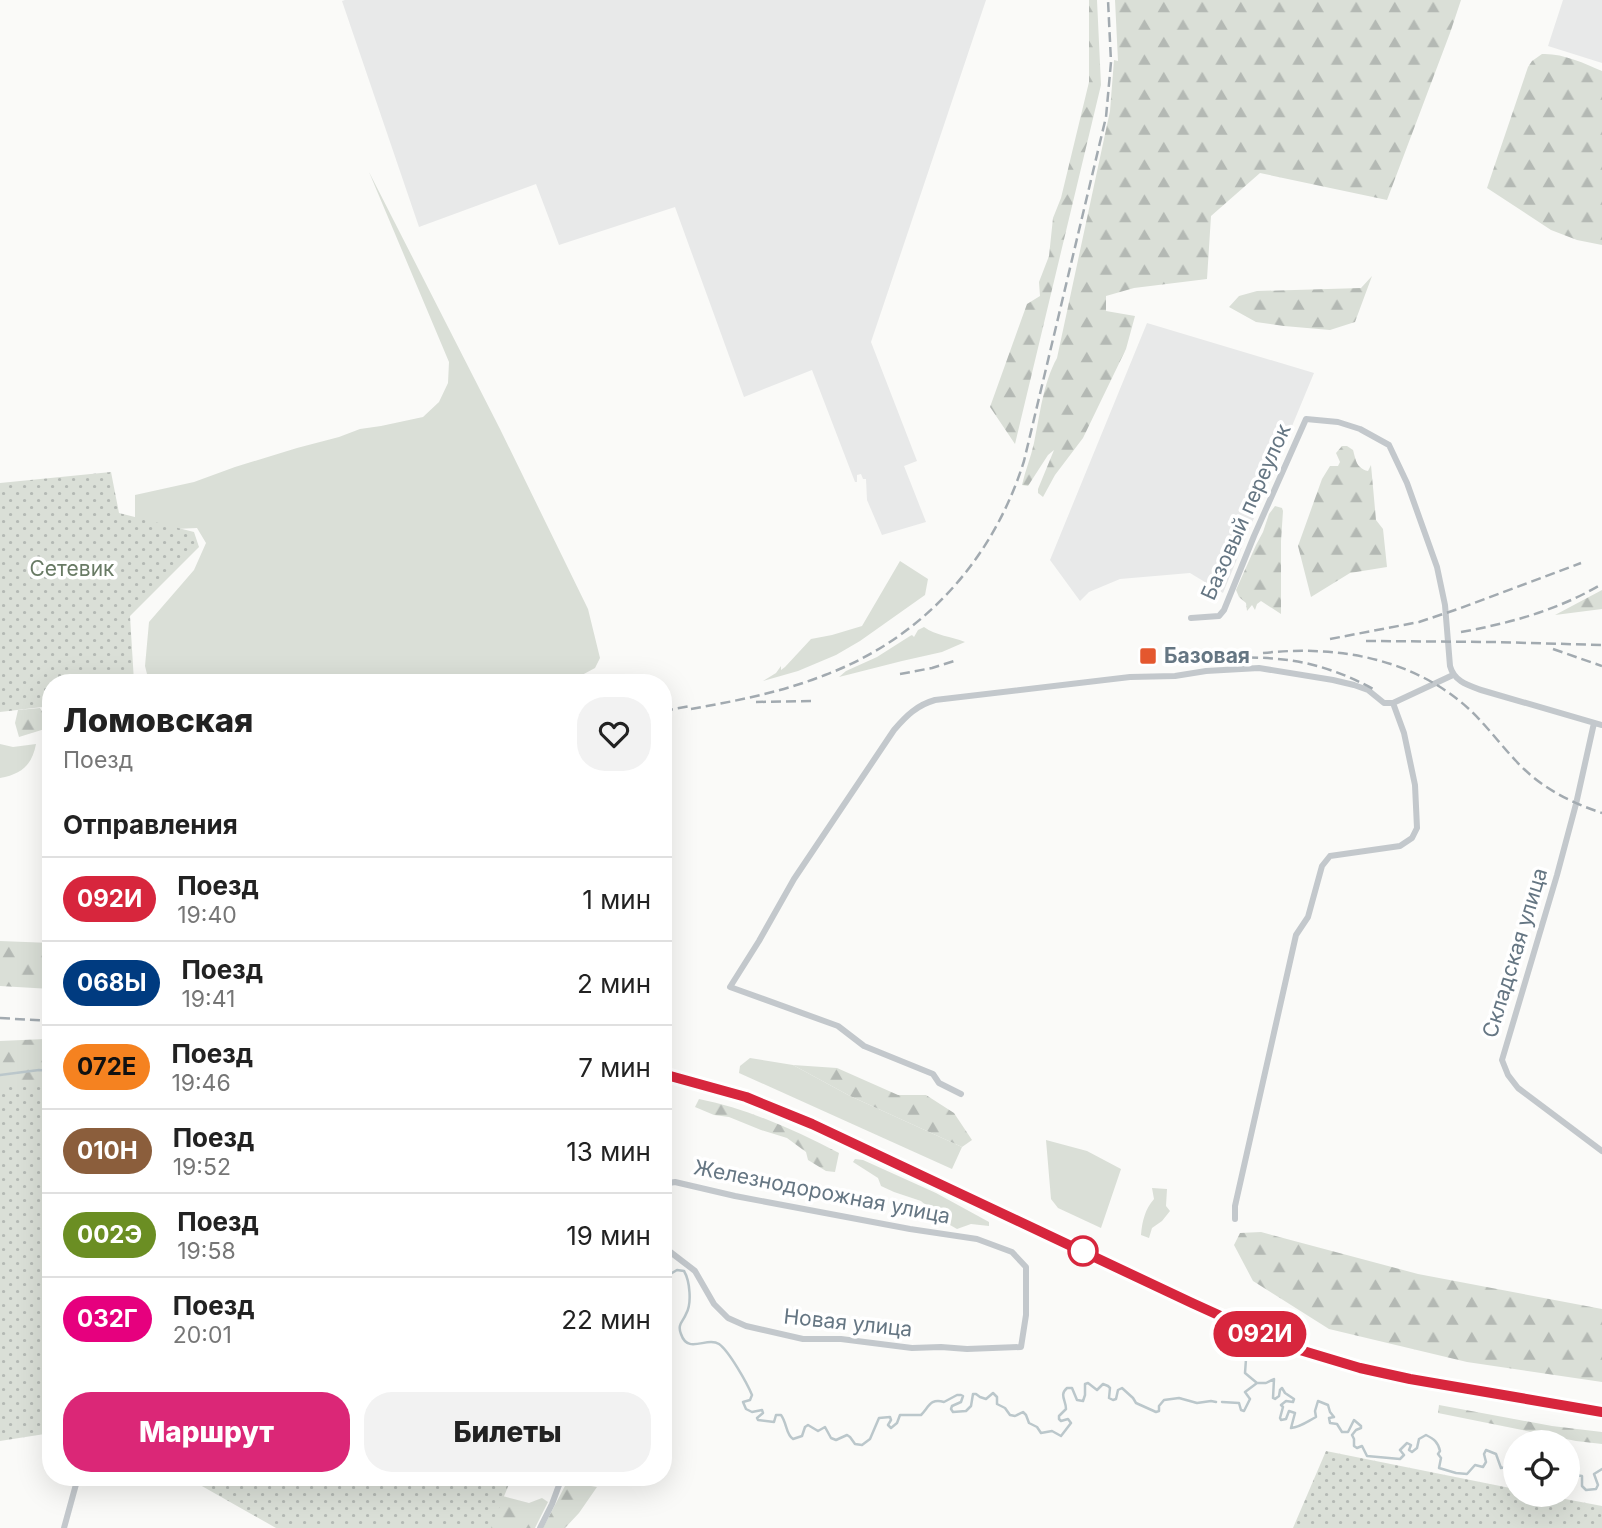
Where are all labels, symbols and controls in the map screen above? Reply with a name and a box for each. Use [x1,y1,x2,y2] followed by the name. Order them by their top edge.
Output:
[1195,419,1296,604] street label: Базовый переулок
[30,556,115,581] park label: Сетевик
[1164,643,1250,668] place label: Базовая
[1138,646,1158,666] marker: Базовая
[577,697,651,771] button: heart
[63,700,253,740] text: Ломовская
[63,746,133,774] text: Поезд
[63,809,238,840] text: Отправления
[1477,865,1552,1041] street label: Складская улица
[177,870,259,901] text: Поезд
[77,884,142,913] text: 092И
[582,884,651,915] text: 1 мин
[177,901,237,929] text: 19:40
[181,954,263,985] text: Поезд
[77,968,146,997] text: 068Ы
[577,968,651,999] text: 2 мин
[181,985,235,1013] text: 19:41
[171,1038,253,1069] text: Поезд
[77,1052,136,1081] text: 072Е
[578,1052,651,1083] text: 7 мин
[171,1069,231,1097] text: 19:46
[173,1122,254,1153] text: Поезд
[77,1136,138,1165] text: 010Н
[566,1136,651,1167] text: 13 мин
[173,1153,231,1181] text: 19:52
[692,1154,952,1229] street label: Железнодорожная улица
[177,1206,259,1237] text: Поезд
[77,1220,142,1249] text: 002Э
[566,1220,651,1251] text: 19 мин
[1068,1236,1098,1266] unlabelled marker
[177,1237,236,1265] text: 19:58
[173,1290,255,1321] text: Поезд
[783,1303,914,1342] street label: Новая улица
[77,1304,138,1333] text: 032Г
[561,1304,651,1335] text: 22 мин
[1211,1311,1309,1357] line badge: 092И
[1227,1319,1293,1348] text: 092И
[173,1321,232,1349] text: 20:01
[63,1392,350,1472] button: Маршрут
[364,1392,651,1472] button: Билеты
[1503,1430,1580,1507] map controls
[1503,1430,1580,1507] button: locate

